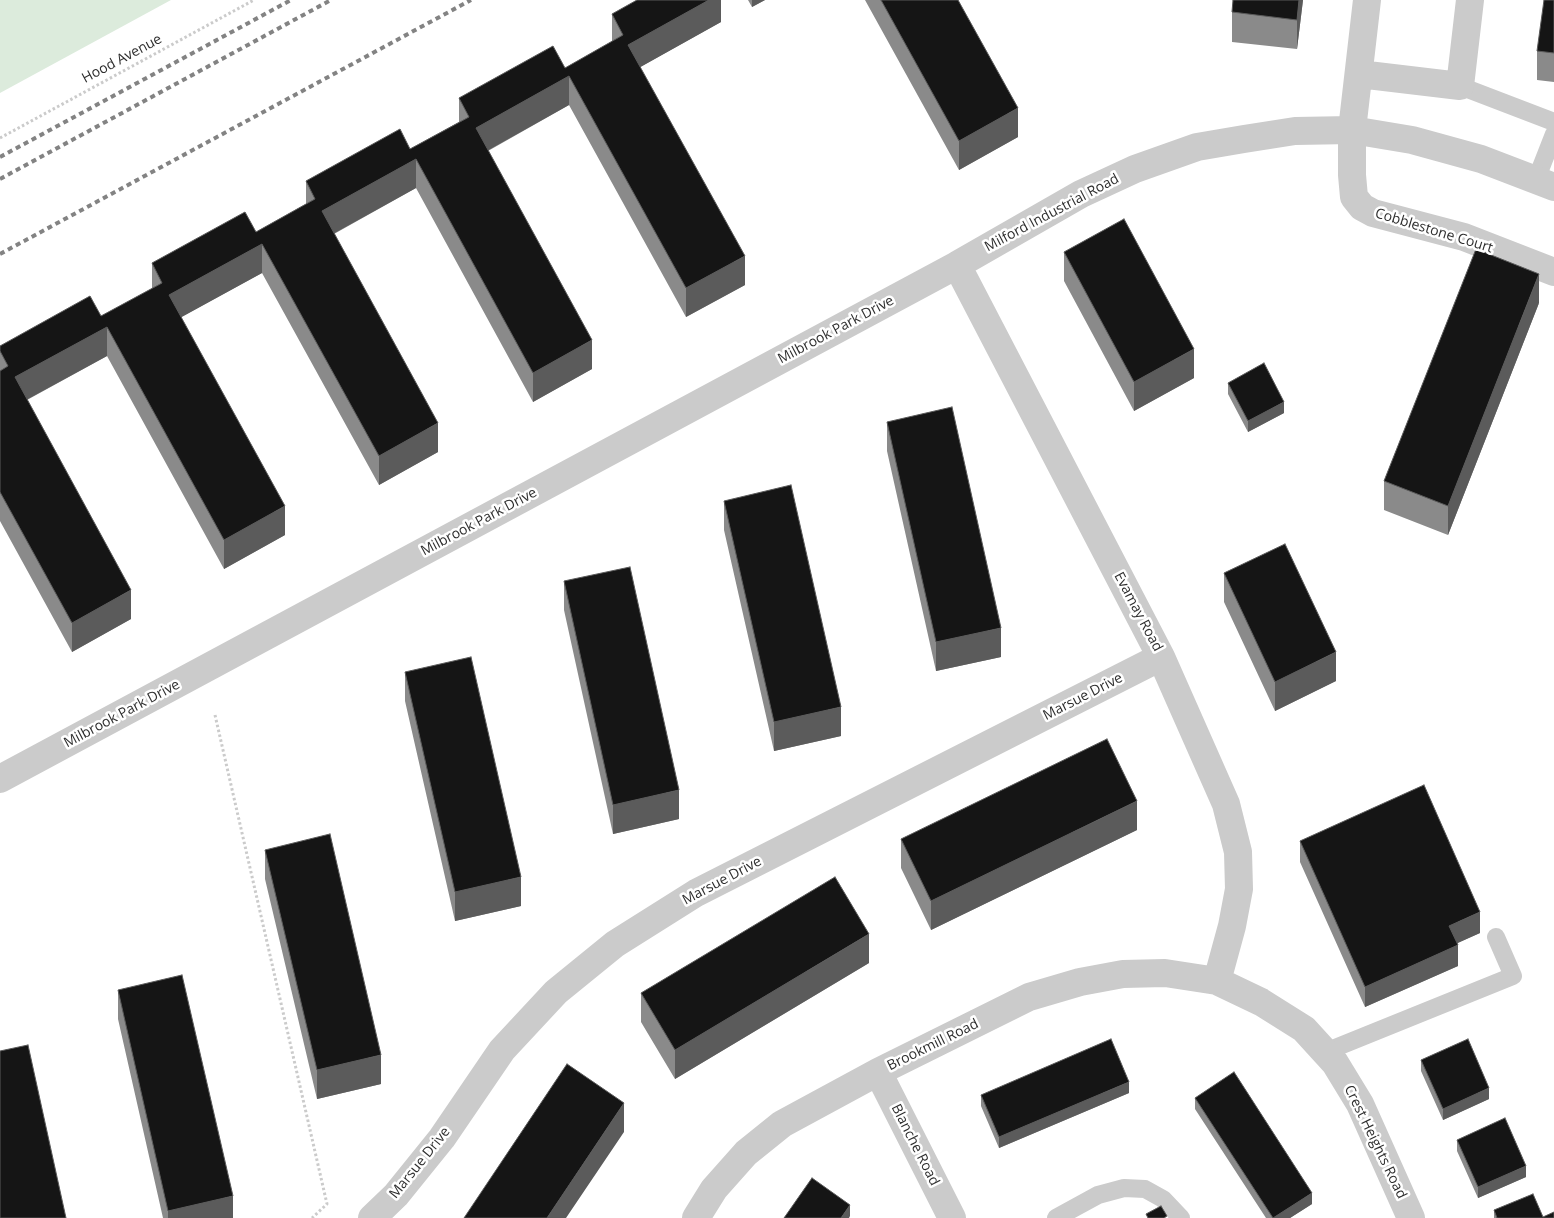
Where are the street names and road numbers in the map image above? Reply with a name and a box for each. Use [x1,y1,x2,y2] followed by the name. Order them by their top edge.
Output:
[79,31,165,87] street label: Hood Avenue
[982,170,1122,256] street label: Milford Industrial Road
[1373,205,1495,257] street label: Cobblestone Court
[775,292,897,368] street label: Milbrook Park Drive
[418,484,540,560] street label: Milbrook Park Drive
[1110,569,1166,655] street label: Evamay Road
[1040,670,1126,724] street label: Marsue Drive
[61,676,183,752] street label: Milbrook Park Drive
[680,853,764,909] street label: Marsue Drive
[885,1016,981,1074] street label: Brookmill Road
[1340,1082,1410,1202] street label: Crest Heights Road
[887,1101,943,1189] street label: Blanche Road
[386,1124,454,1202] street label: Marsue Drive

